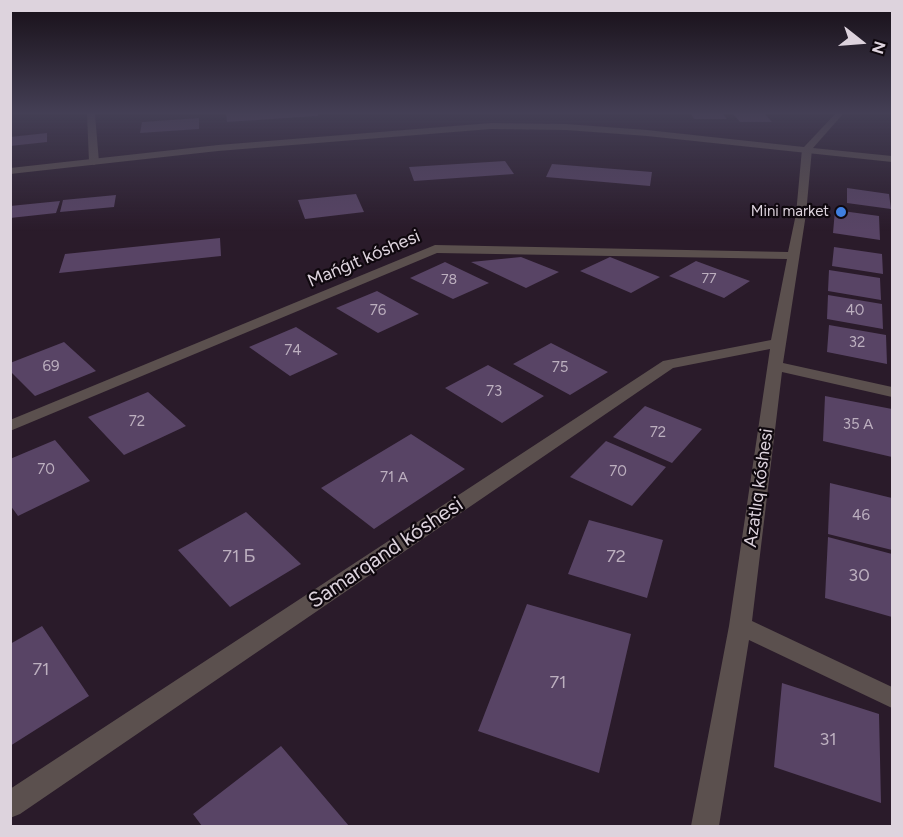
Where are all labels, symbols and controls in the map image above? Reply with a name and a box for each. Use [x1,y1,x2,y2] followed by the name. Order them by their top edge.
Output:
[831,12,891,72] north arrow
[868,39,890,56] text: N
[751,203,829,221] place label: Mini market
[834,205,848,219] marker: Mini market
[304,226,424,292] street label: Mańǵıt kóshesi
[701,271,717,287] house number: 77
[441,272,457,288] house number: 78
[370,302,386,320] house number: 76
[846,302,864,320] house number: 40
[849,334,865,352] house number: 32
[284,342,302,360] house number: 74
[43,358,59,376] house number: 69
[552,359,568,377] house number: 75
[486,383,502,401] house number: 73
[129,413,145,431] house number: 72
[843,416,873,434] house number: 35 А
[650,424,666,442] house number: 72
[740,427,778,549] street label: Azatlıq kóshesi
[37,461,55,479] house number: 70
[609,463,627,481] house number: 70
[380,469,408,487] house number: 71 А
[304,492,468,614] street label: Samarqand kóshesi
[852,507,870,525] house number: 46
[222,546,256,568] house number: 71 Б
[606,546,626,568] house number: 72
[848,565,870,587] house number: 30
[32,659,50,681] house number: 71
[549,672,567,694] house number: 71
[819,729,837,751] house number: 31

